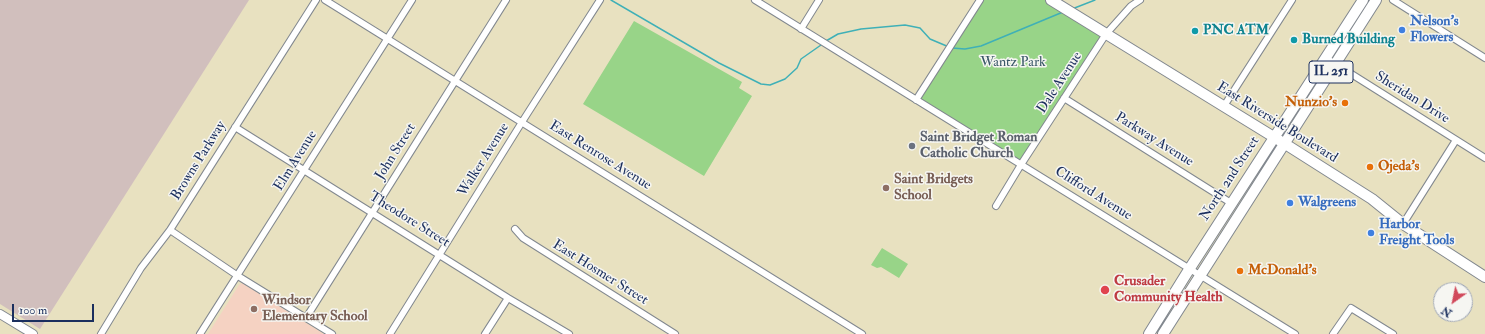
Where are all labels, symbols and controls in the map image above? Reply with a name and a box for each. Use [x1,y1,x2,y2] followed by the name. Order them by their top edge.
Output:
[1410,14,1459,46] place label: Nelson's Flowers
[1203,23,1269,39] place label: PNC ATM
[1397,25,1407,35] marker: Nelson's Flowers
[1190,26,1200,36] marker: PNC ATM
[1302,32,1395,48] place label: Burned Building
[1289,35,1299,45] marker: Burned Building
[1034,49,1086,117] street label: Dale Avenue
[980,55,1046,71] park label: Wantz Park
[1309,61,1353,83] road number: IL 251
[1372,68,1452,128] street label: Sheridan Drive
[1214,79,1340,167] street label: East Riverside Boulevard
[1285,95,1337,111] place label: Nunzio's
[1340,98,1350,108] marker: Nunzio's
[1112,109,1196,171] street label: Parkway Avenue
[168,118,230,204] street label: Browns Parkway
[546,118,654,194] street label: East Renrose Avenue
[455,120,513,200] street label: Walker Avenue
[372,121,420,183] street label: John Street
[271,128,321,194] street label: Elm Avenue
[920,130,1037,162] place label: Saint Bridget Roman Catholic Church
[1197,134,1263,224] street label: North 2nd Street
[907,141,917,151] marker: Saint Bridget Roman Catholic Church
[1378,159,1419,175] place label: Ojeda's
[1365,162,1375,172] marker: Ojeda's
[1051,164,1135,224] street label: Clifford Avenue
[894,172,973,204] place label: Saint Bridgets School
[881,183,891,193] marker: Saint Bridgets School
[366,189,452,251] street label: Theodore Street
[1298,195,1356,211] place label: Walgreens
[1285,198,1295,208] marker: Walgreens
[1379,217,1454,250] place label: Harbor Freight Tools
[1366,228,1376,238] marker: Harbor Freight Tools
[549,237,651,309] street label: East Hosmer Street
[1248,263,1317,279] place label: McDonald's
[1235,266,1245,276] marker: McDonald's
[1114,274,1223,306] place label: Crusader Community Health
[1433,282,1473,322] north arrow
[1099,284,1111,296] marker: Crusader Community Health
[262,293,368,326] place label: Windsor Elementary School
[14,296,96,322] scale bar
[19,303,47,318] text: 100 m
[249,304,259,314] marker: Windsor Elementary School
[1439,304,1454,320] text: N

